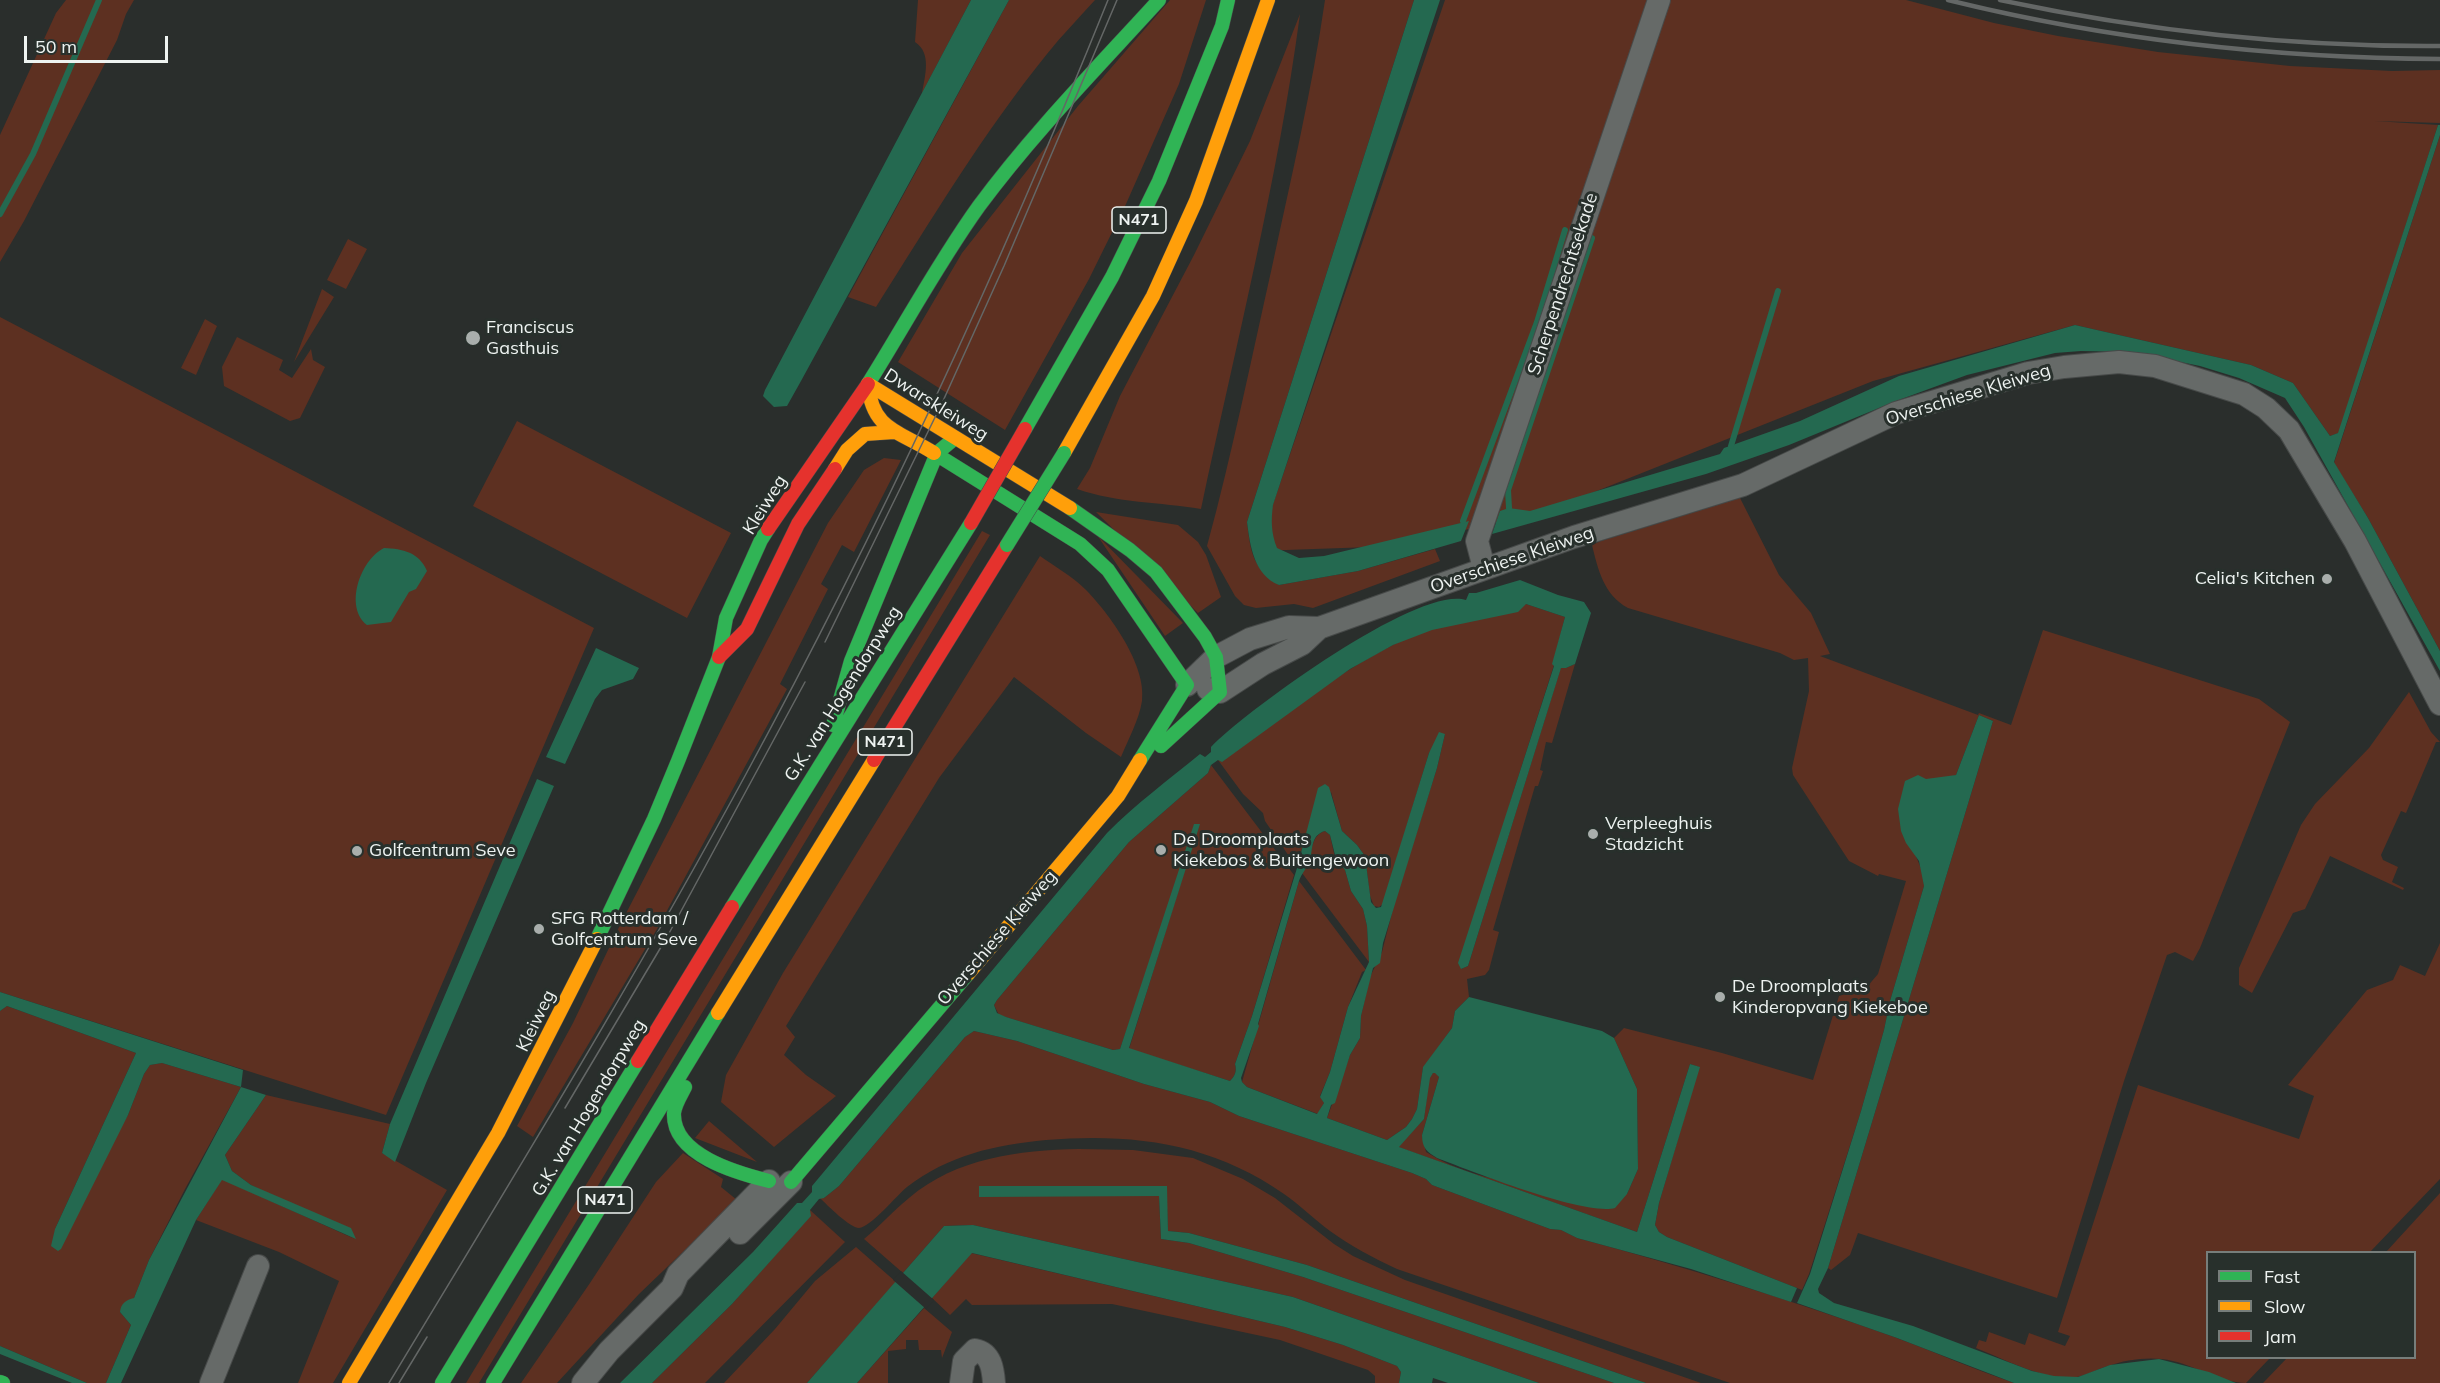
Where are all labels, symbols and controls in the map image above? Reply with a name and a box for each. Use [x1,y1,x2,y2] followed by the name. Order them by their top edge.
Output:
[27,24,171,62] scale bar
[35,35,77,58] text: 50 m
[1523,190,1603,378] street label: Scherpendrechtsekade
[1112,207,1166,233] road number: N471
[486,317,574,360] place label: Franciscus Gasthuis
[464,329,482,347] marker: Franciscus Gasthuis
[1883,360,2053,430] street label: Overschiese Kleiweg
[880,364,992,446] street label: Dwarskleiweg
[738,471,792,539] street label: Kleiweg
[1427,522,1597,598] street label: Overschiese Kleiweg
[2195,568,2315,590] place label: Celia's Kitchen
[2320,572,2334,586] marker: Celia's Kitchen
[780,602,906,786] street label: G.K. van Hogendorpweg
[858,729,912,755] road number: N471
[1605,813,1713,856] place label: Verpleeghuis Stadzicht
[1586,827,1600,841] marker: Verpleeghuis Stadzicht
[1173,829,1389,872] place label: De Droomplaats Kiekebos & Buitengewoon
[369,840,515,862] place label: Golfcentrum Seve
[1154,843,1168,857] marker: De Droomplaats Kiekebos & Buitengewoon
[350,844,364,858] marker: Golfcentrum Seve
[933,866,1061,1010] street label: Overschiese Kleiweg
[551,908,697,950] place label: SFG Rotterdam / Golfcentrum Seve
[532,922,546,936] marker: SFG Rotterdam / Golfcentrum Seve
[1732,976,1928,1018] place label: De Droomplaats Kinderopvang Kiekeboe
[512,987,560,1055] street label: Kleiweg
[1713,990,1727,1004] marker: De Droomplaats Kinderopvang Kiekeboe
[528,1016,650,1200] street label: G.K. van Hogendorpweg
[578,1187,632,1213] road number: N471
[2206,1251,2416,1359] legend
[2264,1265,2300,1288] text: Fast
[2264,1295,2305,1318] text: Slow
[2264,1325,2297,1348] text: Jam

